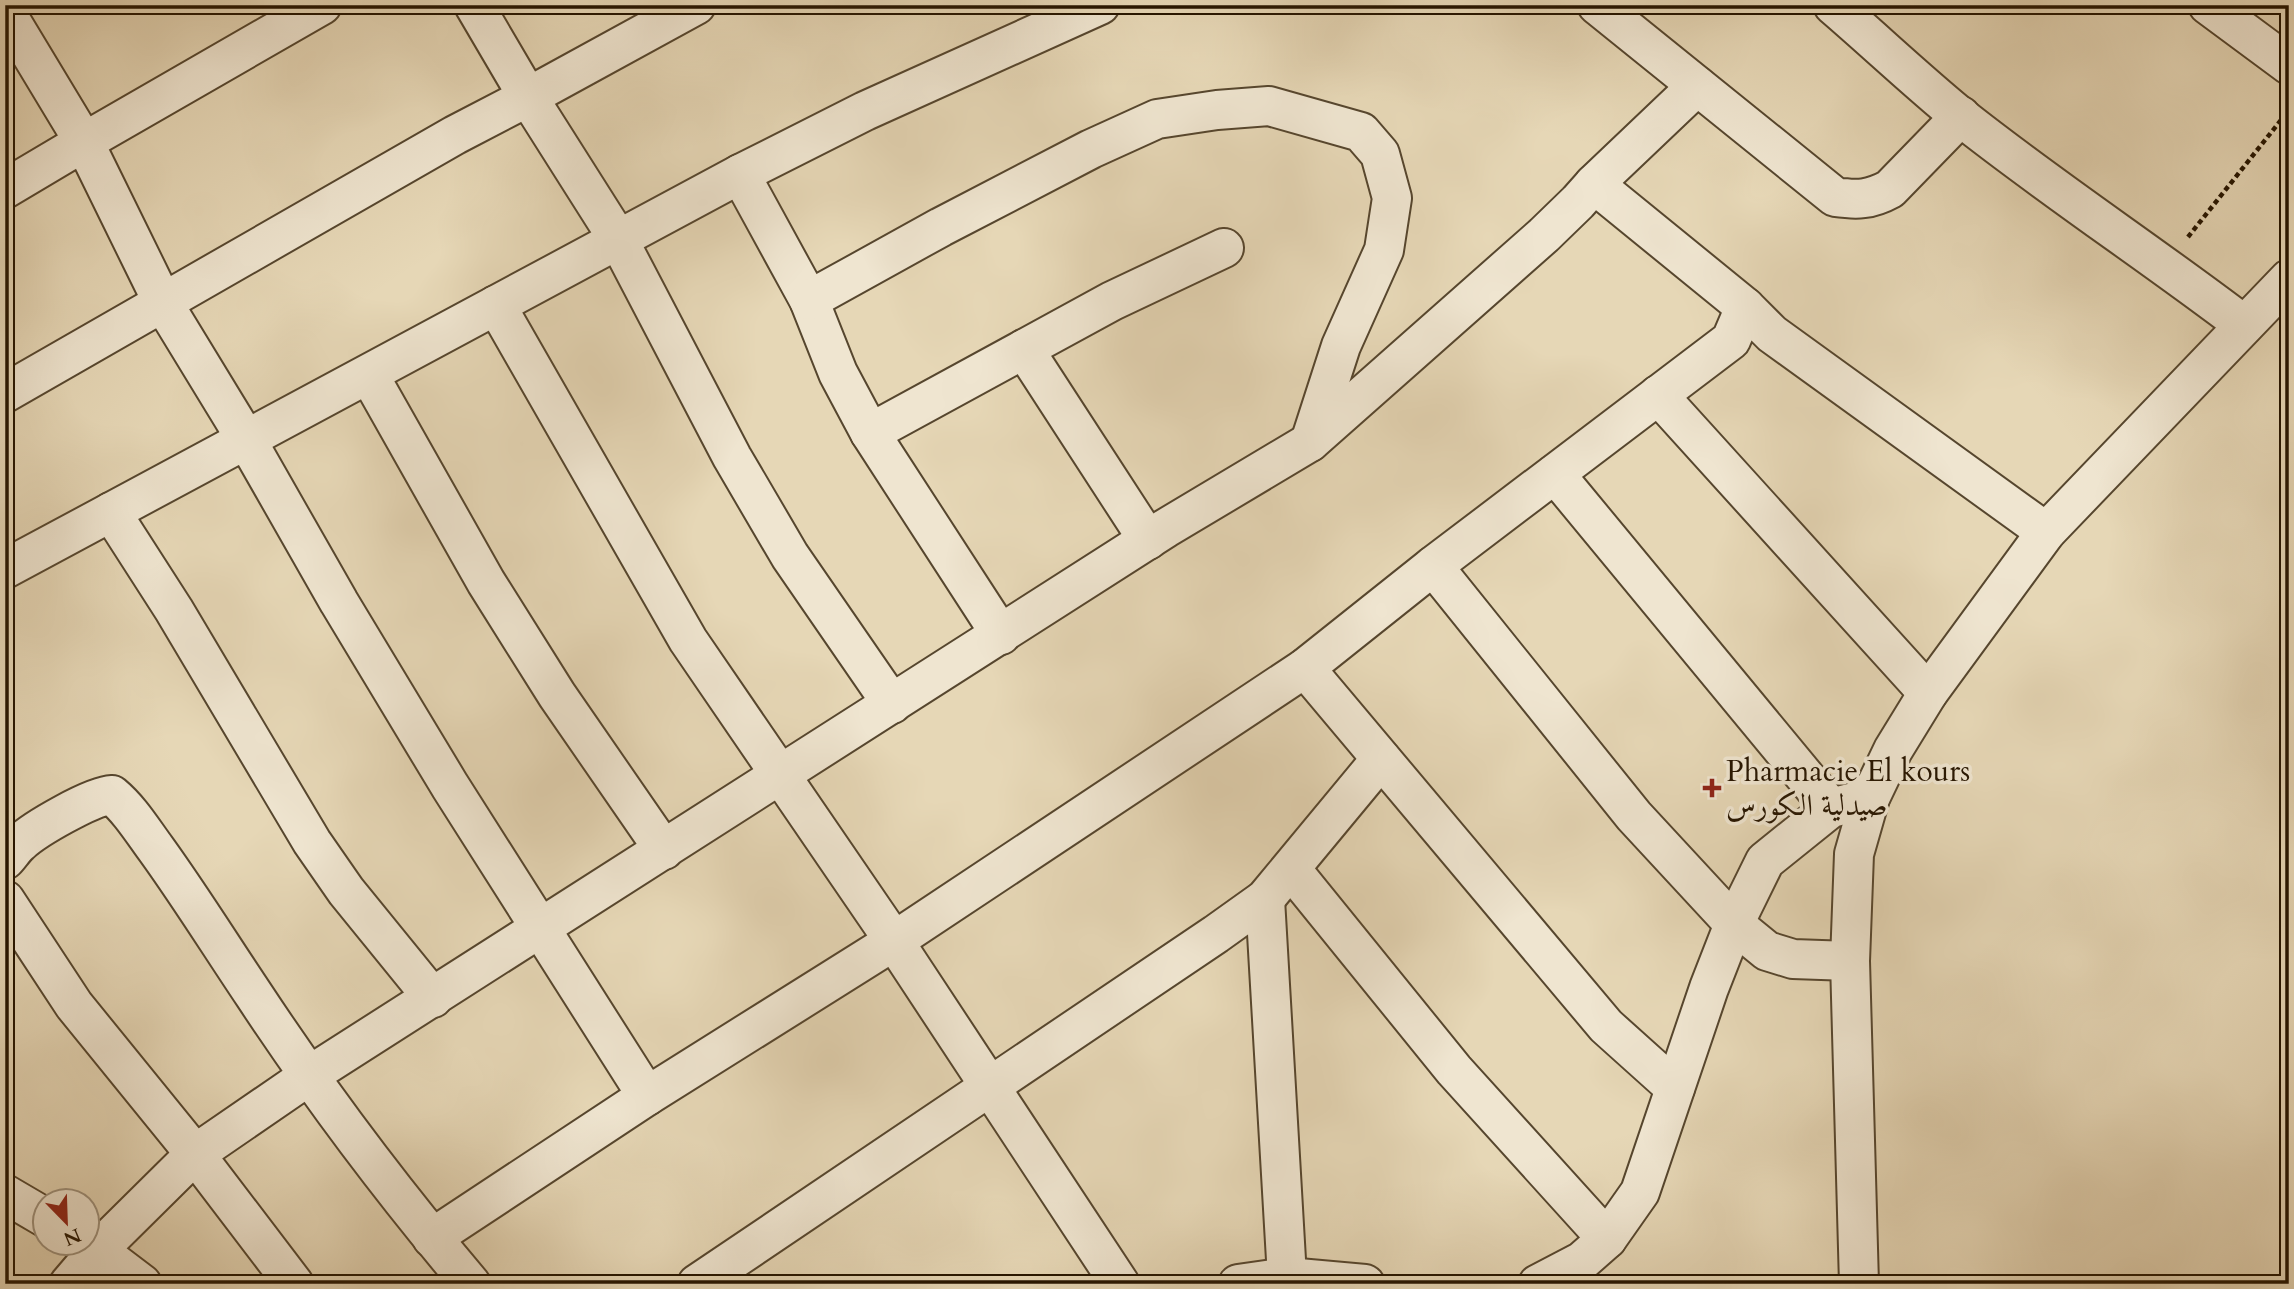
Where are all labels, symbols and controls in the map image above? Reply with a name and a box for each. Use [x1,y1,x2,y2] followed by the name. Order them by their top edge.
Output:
[1726,751,1970,826] place label: Pharmacie El kours صيدلية الكورس
[1704,780,1720,796] marker: Pharmacie El kours صيدلية الكورس
[32,1188,102,1258] north arrow
[59,1222,85,1252] text: N

